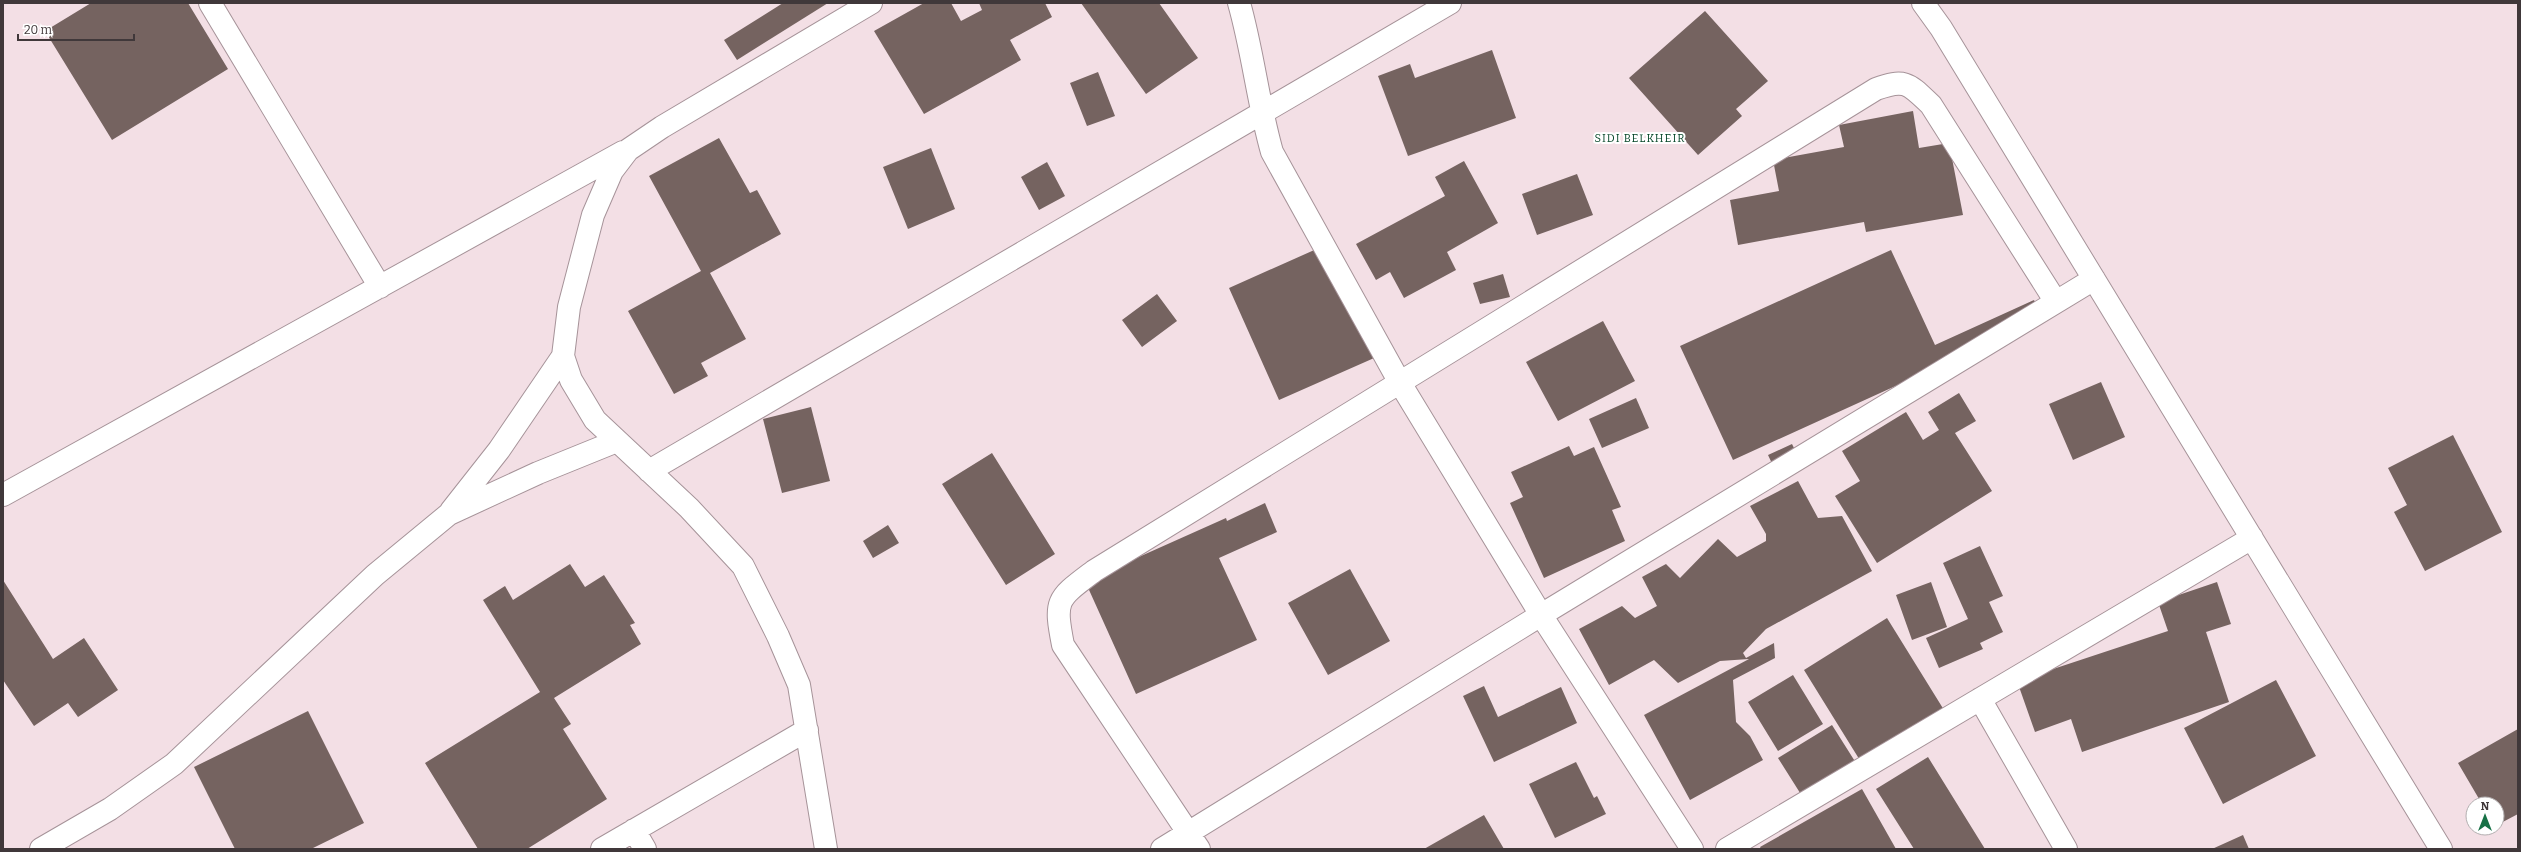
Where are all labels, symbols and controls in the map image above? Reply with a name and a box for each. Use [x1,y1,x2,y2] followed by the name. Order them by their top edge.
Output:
[18,16,134,42] scale bar
[24,23,53,37] text: 20 m
[1594,132,1686,145] district label: SIDI BELKHEIR
[2465,796,2505,836] north arrow
[2481,800,2490,813] text: N

